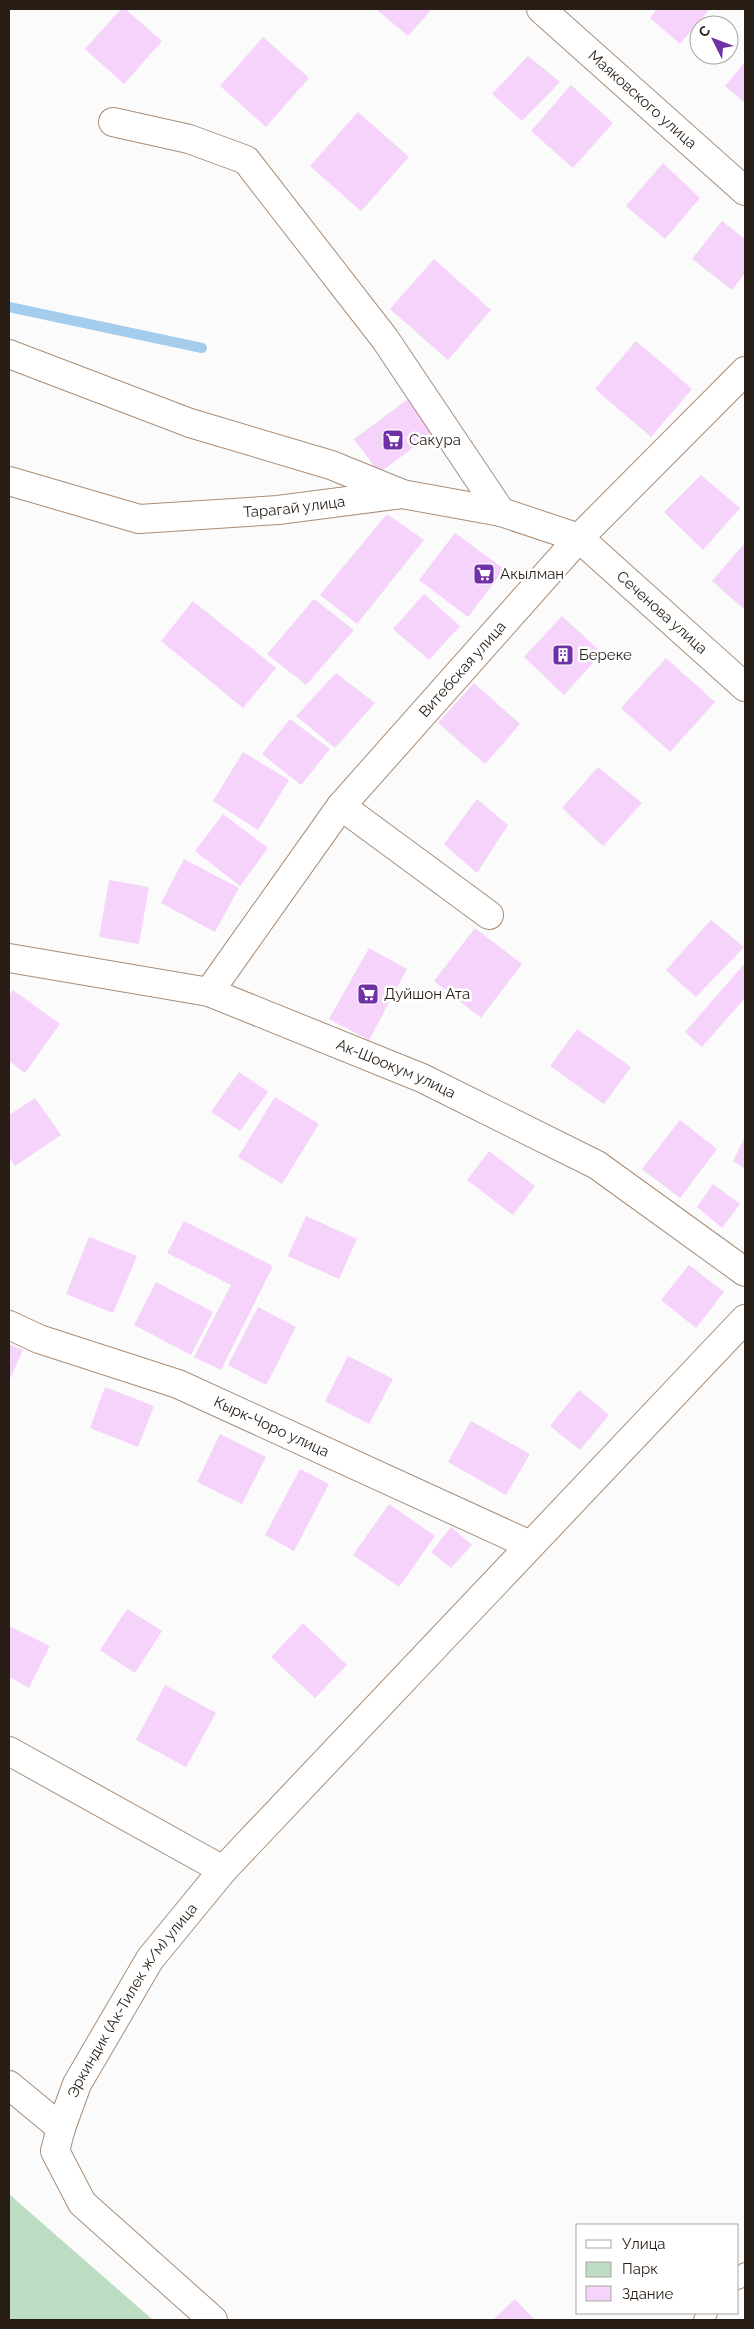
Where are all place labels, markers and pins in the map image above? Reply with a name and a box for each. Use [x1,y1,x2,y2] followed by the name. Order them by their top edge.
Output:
[381,428,405,452] supermarket icon: Сакура
[409,431,461,449] place label: Сакура
[472,562,496,586] supermarket icon: Акылман
[500,565,564,583] place label: Акылман
[551,643,575,667] building icon: Береке
[579,646,632,664] place label: Береке
[356,982,380,1006] supermarket icon: Дуйшон Ата
[384,985,470,1003] place label: Дуйшон Ата

